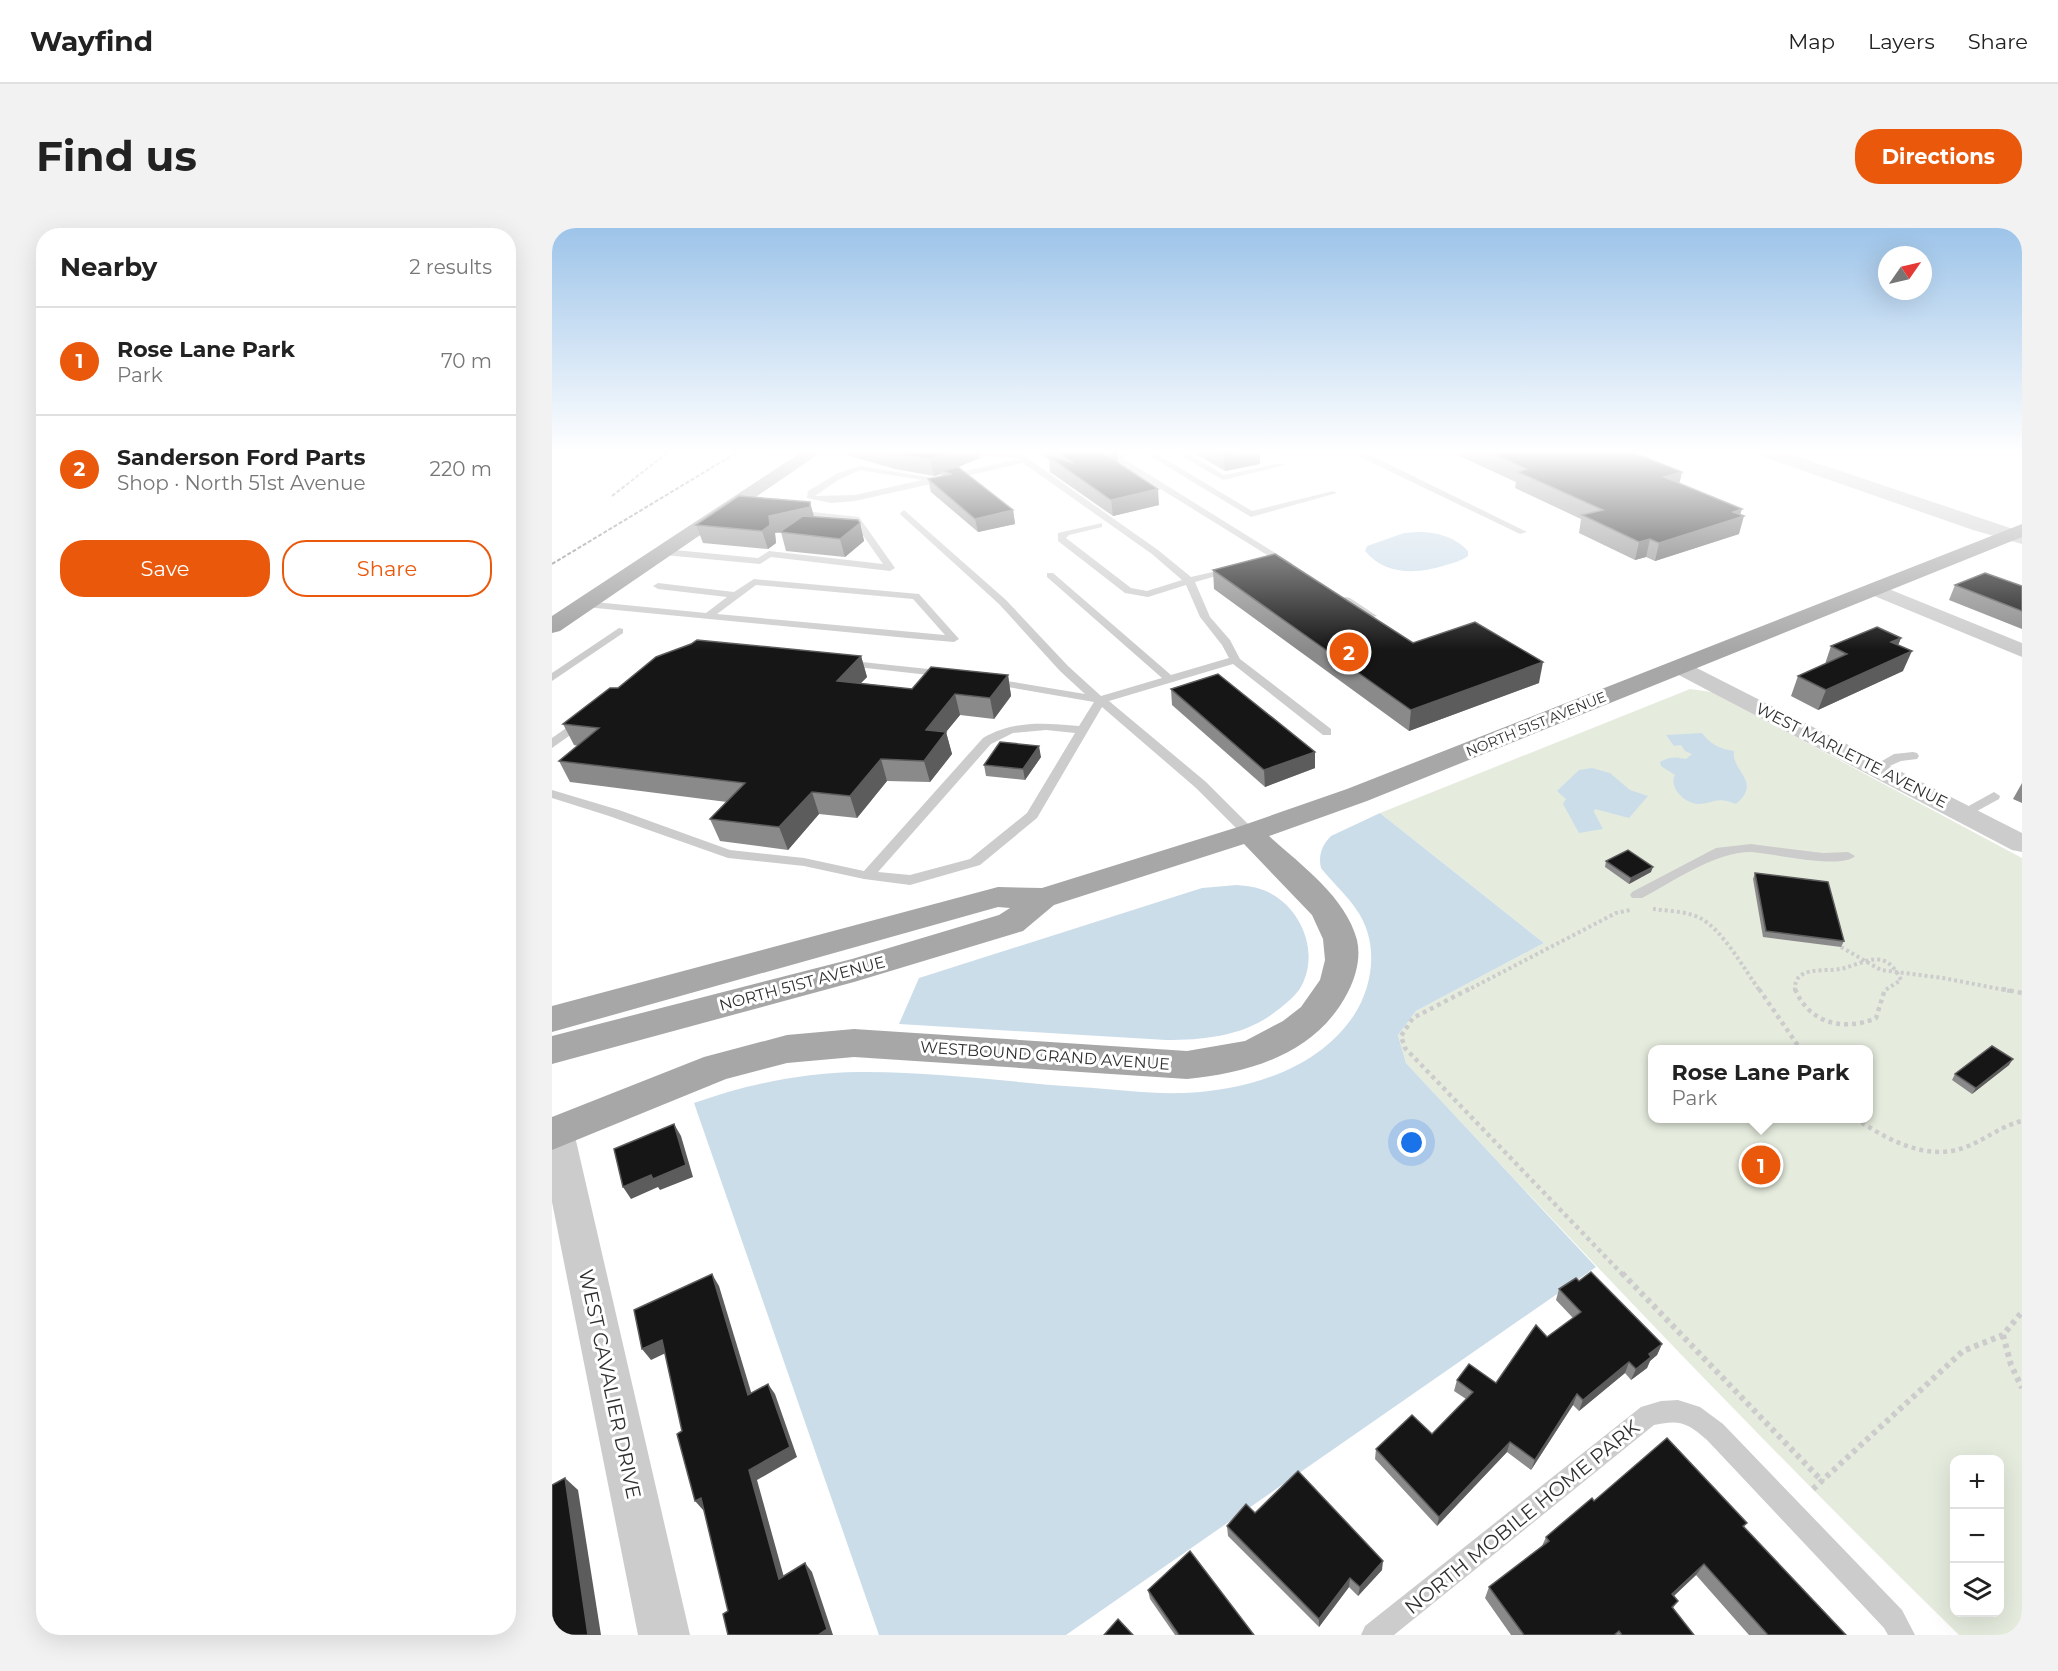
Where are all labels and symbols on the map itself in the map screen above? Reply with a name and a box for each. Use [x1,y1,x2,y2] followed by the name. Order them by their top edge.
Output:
[1878,246,1932,300] north arrow
[1330,630,1368,674] pin: 2
[1463,688,1609,760] street label: NORTH 51ST AVENUE
[1753,699,1951,812] street label: WEST MARLETTE AVENUE
[717,952,887,1015] street label: NORTH 51ST AVENUE
[919,1037,1171,1074] street label: WESTBOUND GRAND AVENUE
[1397,1128,1426,1157] your location
[1742,1142,1780,1188] pin: 1
[574,1267,646,1501] street label: WEST CAVALIER DRIVE
[1400,1414,1645,1619] street label: NORTH MOBILE HOME PARK

